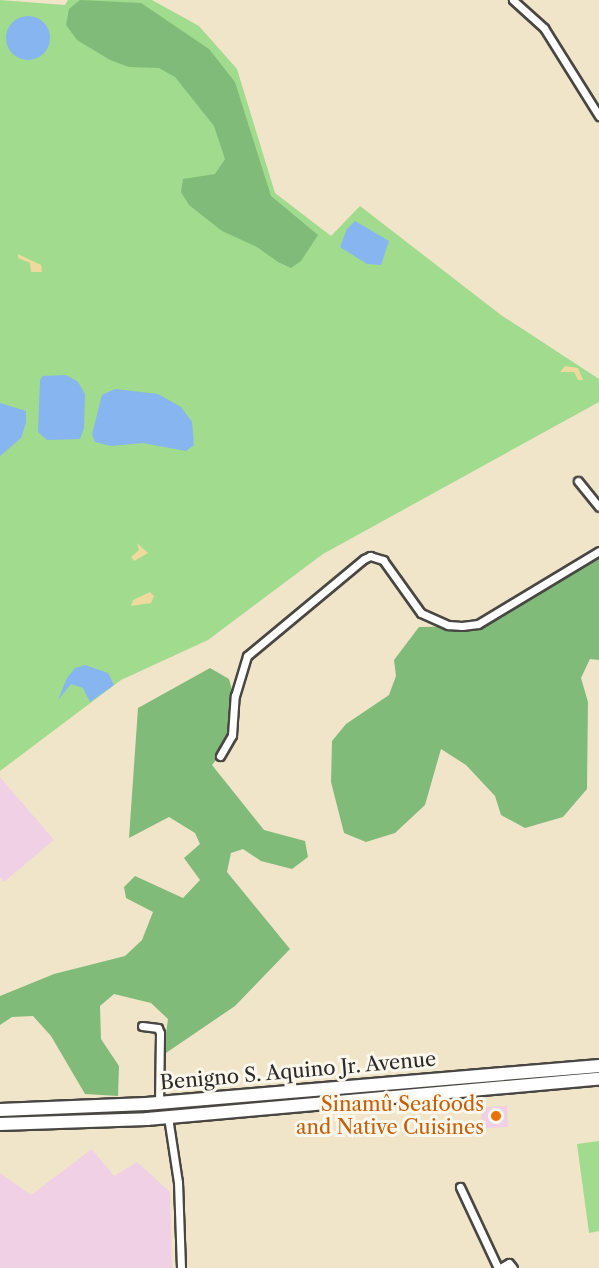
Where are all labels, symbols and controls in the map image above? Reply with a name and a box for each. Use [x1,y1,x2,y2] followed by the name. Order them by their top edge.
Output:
[158,1047,438,1095] street label: Benigno S. Aquino Jr. Avenue
[296,1092,484,1139] place label: Sinamû Seafoods and Native Cuisines
[489,1109,503,1123] marker: Sinamû Seafoods and Native Cuisines

